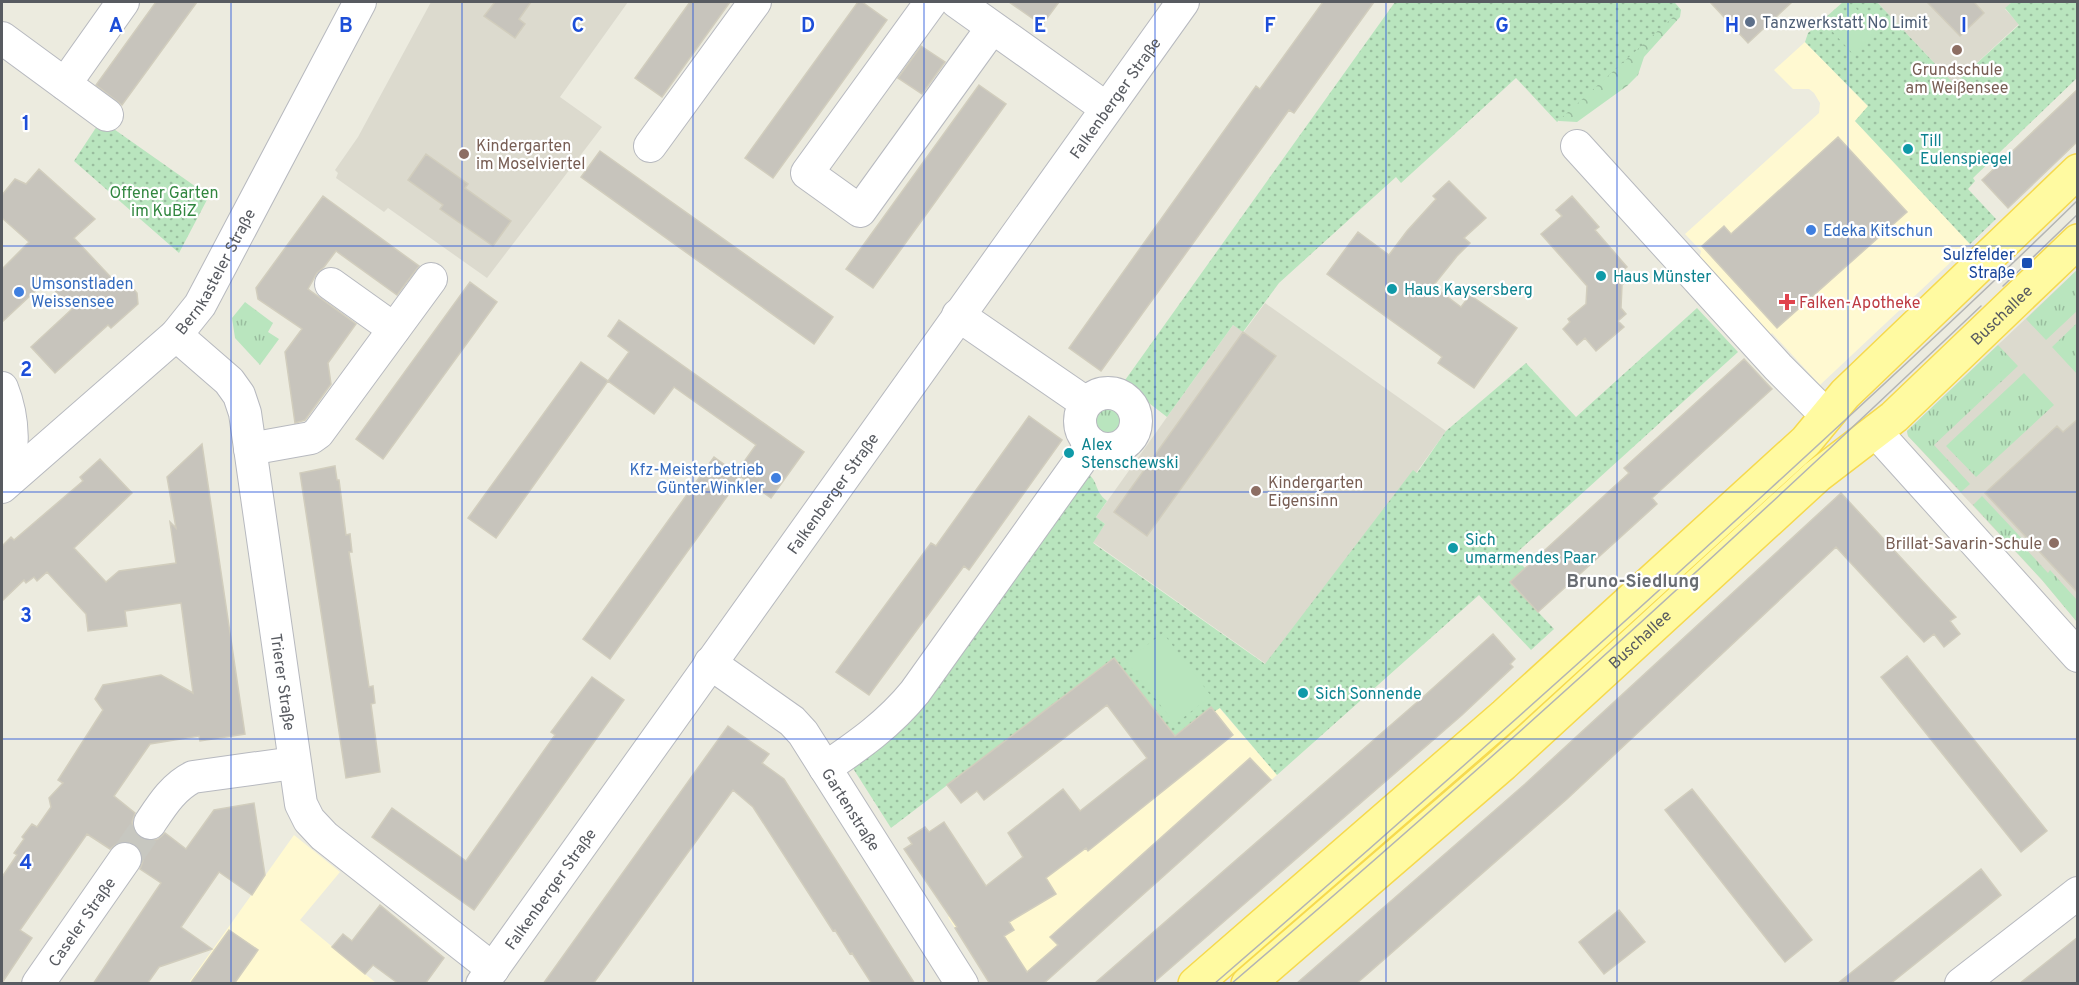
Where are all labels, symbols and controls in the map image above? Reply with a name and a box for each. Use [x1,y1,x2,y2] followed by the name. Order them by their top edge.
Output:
[109,14,123,40] text: A
[339,14,353,40] text: B
[572,14,584,40] text: C
[801,14,815,40] text: D
[1034,14,1046,40] text: E
[1264,14,1276,40] text: F
[1495,14,1509,40] text: G
[1725,14,1739,40] text: H
[1762,14,1928,34] place label: Tanzwerkstatt No Limit
[1961,14,1967,40] text: I
[1743,15,1757,29] marker: Tanzwerkstatt No Limit
[1066,34,1166,163] street label: Falkenberger Straße
[1950,43,1964,57] marker: Grundschule am Weißensee
[1906,61,2008,99] place label: Grundschule am Weißensee
[22,112,30,138] text: 1
[1920,132,2012,170] place label: Till Eulenspiegel
[476,137,585,175] place label: Kindergarten im Moselviertel
[1901,142,1915,156] marker: Till Eulenspiegel
[457,147,471,161] marker: Kindergarten im Moselviertel
[110,184,219,222] park label: Offener Garten im KuBiZ
[172,206,261,340] street label: Bernkasteler Straße
[1823,222,1933,242] place label: Edeka Kitschun
[1804,223,1818,237] marker: Edeka Kitschun
[1942,246,2015,284] place label: Sulzfelder Straße
[2020,256,2034,270] marker: Sulzfelder Straße
[1613,268,1712,288] place label: Haus Münster
[1594,269,1608,283] marker: Haus Münster
[31,275,133,313] place label: Umsonstladen Weissensee
[1404,281,1533,301] place label: Haus Kaysersberg
[1385,282,1399,296] marker: Haus Kaysersberg
[1967,282,2038,350] street label: Buschallee
[12,285,26,299] marker: Umsonstladen Weissensee
[1799,294,1920,314] place label: Falken-Apotheke
[1780,295,1794,309] marker: Falken-Apotheke
[20,358,32,384] text: 2
[784,430,884,559] street label: Falkenberger Straße
[1081,436,1179,474] place label: Alex Stenschewski
[1062,446,1076,460] marker: Alex Stenschewski
[629,461,764,499] place label: Kfz-Meisterbetrieb Günter Winkler
[769,471,783,485] marker: Kfz-Meisterbetrieb Günter Winkler
[1268,474,1363,512] place label: Kindergarten Eigensinn
[1249,484,1263,498] marker: Kindergarten Eigensinn
[1465,531,1596,569] place label: Sich umarmendes Paar
[1885,535,2042,555] place label: Brillat-Savarin-Schule
[2047,536,2061,550] marker: Brillat-Savarin-Schule
[1446,541,1460,555] marker: Sich umarmendes Paar
[1567,571,1699,594] district label: Bruno-Siedlung
[20,604,32,630] text: 3
[1605,606,1676,674] street label: Buschallee
[265,632,298,732] street label: Trierer Straße
[1315,685,1422,705] place label: Sich Sonnende
[1296,686,1310,700] marker: Sich Sonnende
[816,765,883,856] street label: Gartenstraße
[502,825,602,955] street label: Falkenberger Straße
[20,851,32,877] text: 4
[45,874,121,971] street label: Caseler Straße

